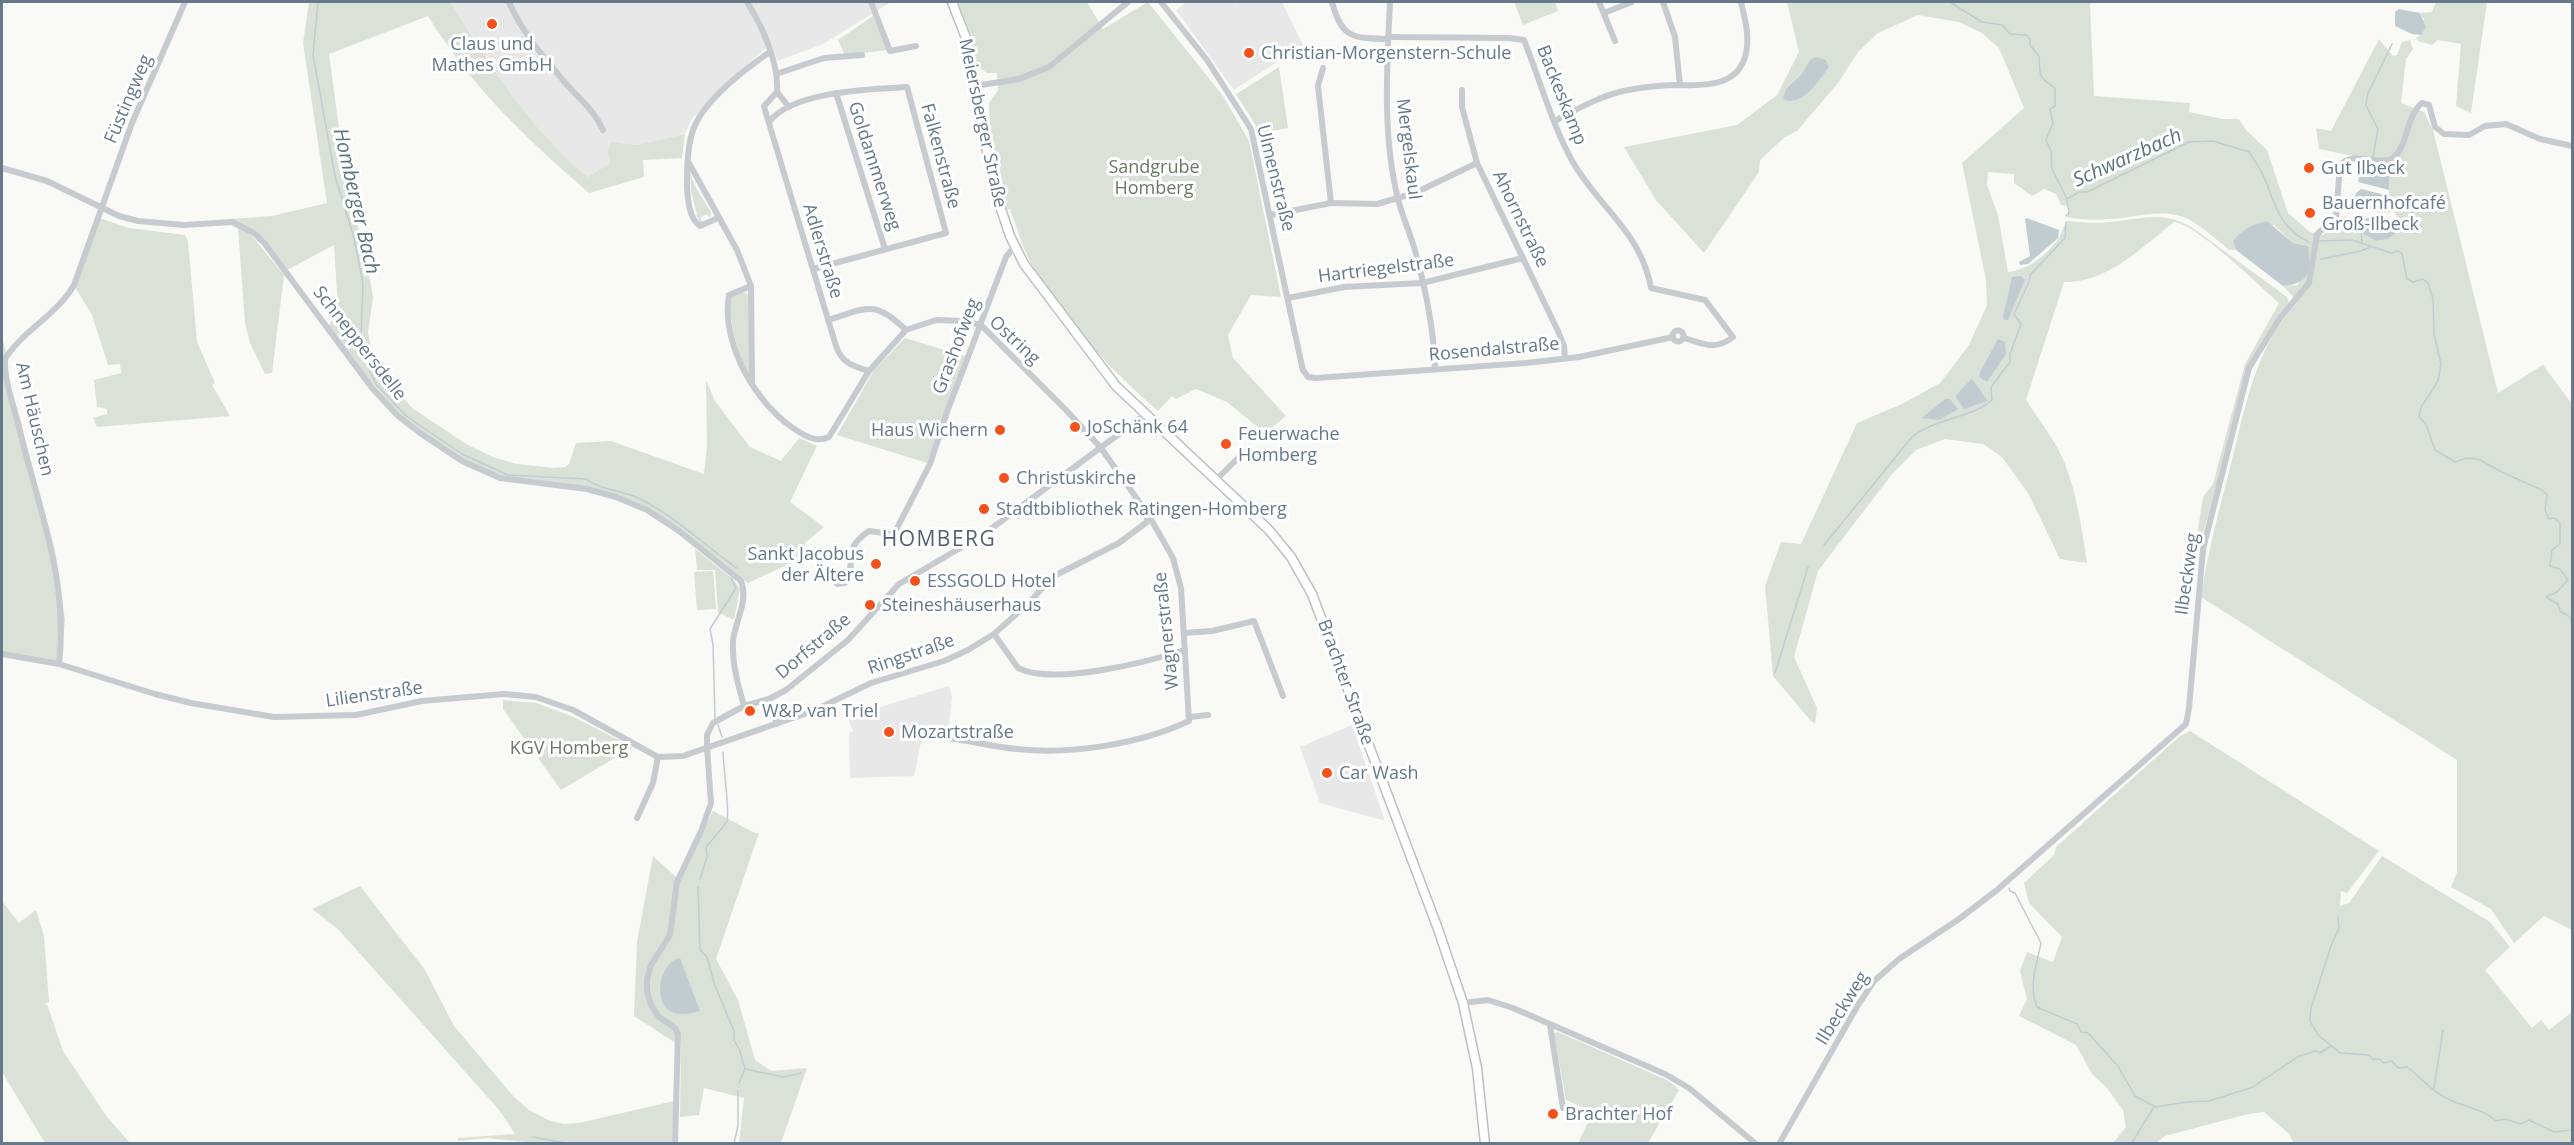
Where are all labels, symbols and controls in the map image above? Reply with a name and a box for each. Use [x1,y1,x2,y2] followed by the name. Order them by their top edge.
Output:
[485,17,499,31] marker: Claus und Mathes GmbH
[431,31,553,76] place label: Claus und Mathes GmbH
[954,36,1014,210] street label: Meiersberger Straße
[1261,40,1511,64] place label: Christian-Morgenstern-Schule
[1532,41,1594,148] street label: Backeskamp
[1242,46,1256,60] marker: Christian-Morgenstern-Schule
[98,50,157,147] street label: Füstingweg
[1392,97,1428,201] street label: Mergelskaul
[844,98,908,233] street label: Goldammerweg
[916,100,968,211] street label: Falkenstraße
[2068,121,2186,193] water label: Schwarzbach
[1252,122,1302,234] street label: Ulmenstraße
[328,125,387,277] water label: Homberger Bach
[1108,154,1200,199] park label: Sandgrube Homberg
[2321,155,2406,179] place label: Gut Ilbeck
[2302,161,2316,175] marker: Gut Ilbeck
[1488,166,1556,271] street label: Ahornstraße
[2322,190,2446,235] place label: Bauernhofcafé Groß-Ilbeck
[798,200,850,301] street label: Adlerstraße
[2303,206,2317,220] marker: Bauernhofcafé Groß-Ilbeck
[1316,247,1455,287] street label: Hartriegelstraße
[309,280,413,405] street label: Schneppersdelle
[926,294,984,397] street label: Grashofweg
[985,309,1047,369] street label: Ostring
[1428,330,1560,366] street label: Rosendalstraße
[11,359,61,478] street label: Am Häuschen
[1085,414,1188,438] place label: JoSchänk 64
[871,417,988,441] place label: Haus Wichern
[1068,420,1082,434] marker: JoSchänk 64
[1238,421,1340,466] place label: Feuerwache Homberg
[993,423,1007,437] marker: Haus Wichern
[1219,437,1233,451] marker: Feuerwache Homberg
[1016,465,1136,489] place label: Christuskirche
[997,471,1011,485] marker: Christuskirche
[996,496,1287,520] place label: Stadtbibliothek Ratingen-Homberg
[977,502,991,516] marker: Stadtbibliothek Ratingen-Homberg
[882,524,996,552] district label: HOMBERG
[2168,531,2204,616] street label: Ilbeckweg
[748,541,864,586] place label: Sankt Jacobus der Ältere
[869,557,883,571] marker: Sankt Jacobus der Ältere
[927,568,1056,592] place label: ESSGOLD Hotel
[1147,571,1183,691] street label: Wagnerstraße
[908,574,922,588] marker: ESSGOLD Hotel
[882,592,1041,616] place label: Steineshäuserhaus
[863,598,877,612] marker: Steineshäuserhaus
[770,607,855,684] street label: Dorfstraße
[1313,615,1381,748] street label: Brachter Straße
[864,627,957,679] street label: Ringstraße
[324,674,424,712] street label: Lilienstraße
[762,698,878,722] place label: W&P van Triel
[743,704,757,718] marker: W&P van Triel
[901,719,1014,743] place label: Mozartstraße
[882,725,896,739] marker: Mozartstraße
[510,735,628,759] park label: KGV Homberg
[1339,760,1419,784] place label: Car Wash
[1320,766,1334,780] marker: Car Wash
[1809,966,1873,1049] street label: Ilbeckweg
[1565,1101,1673,1125] place label: Brachter Hof
[1546,1107,1560,1121] marker: Brachter Hof

